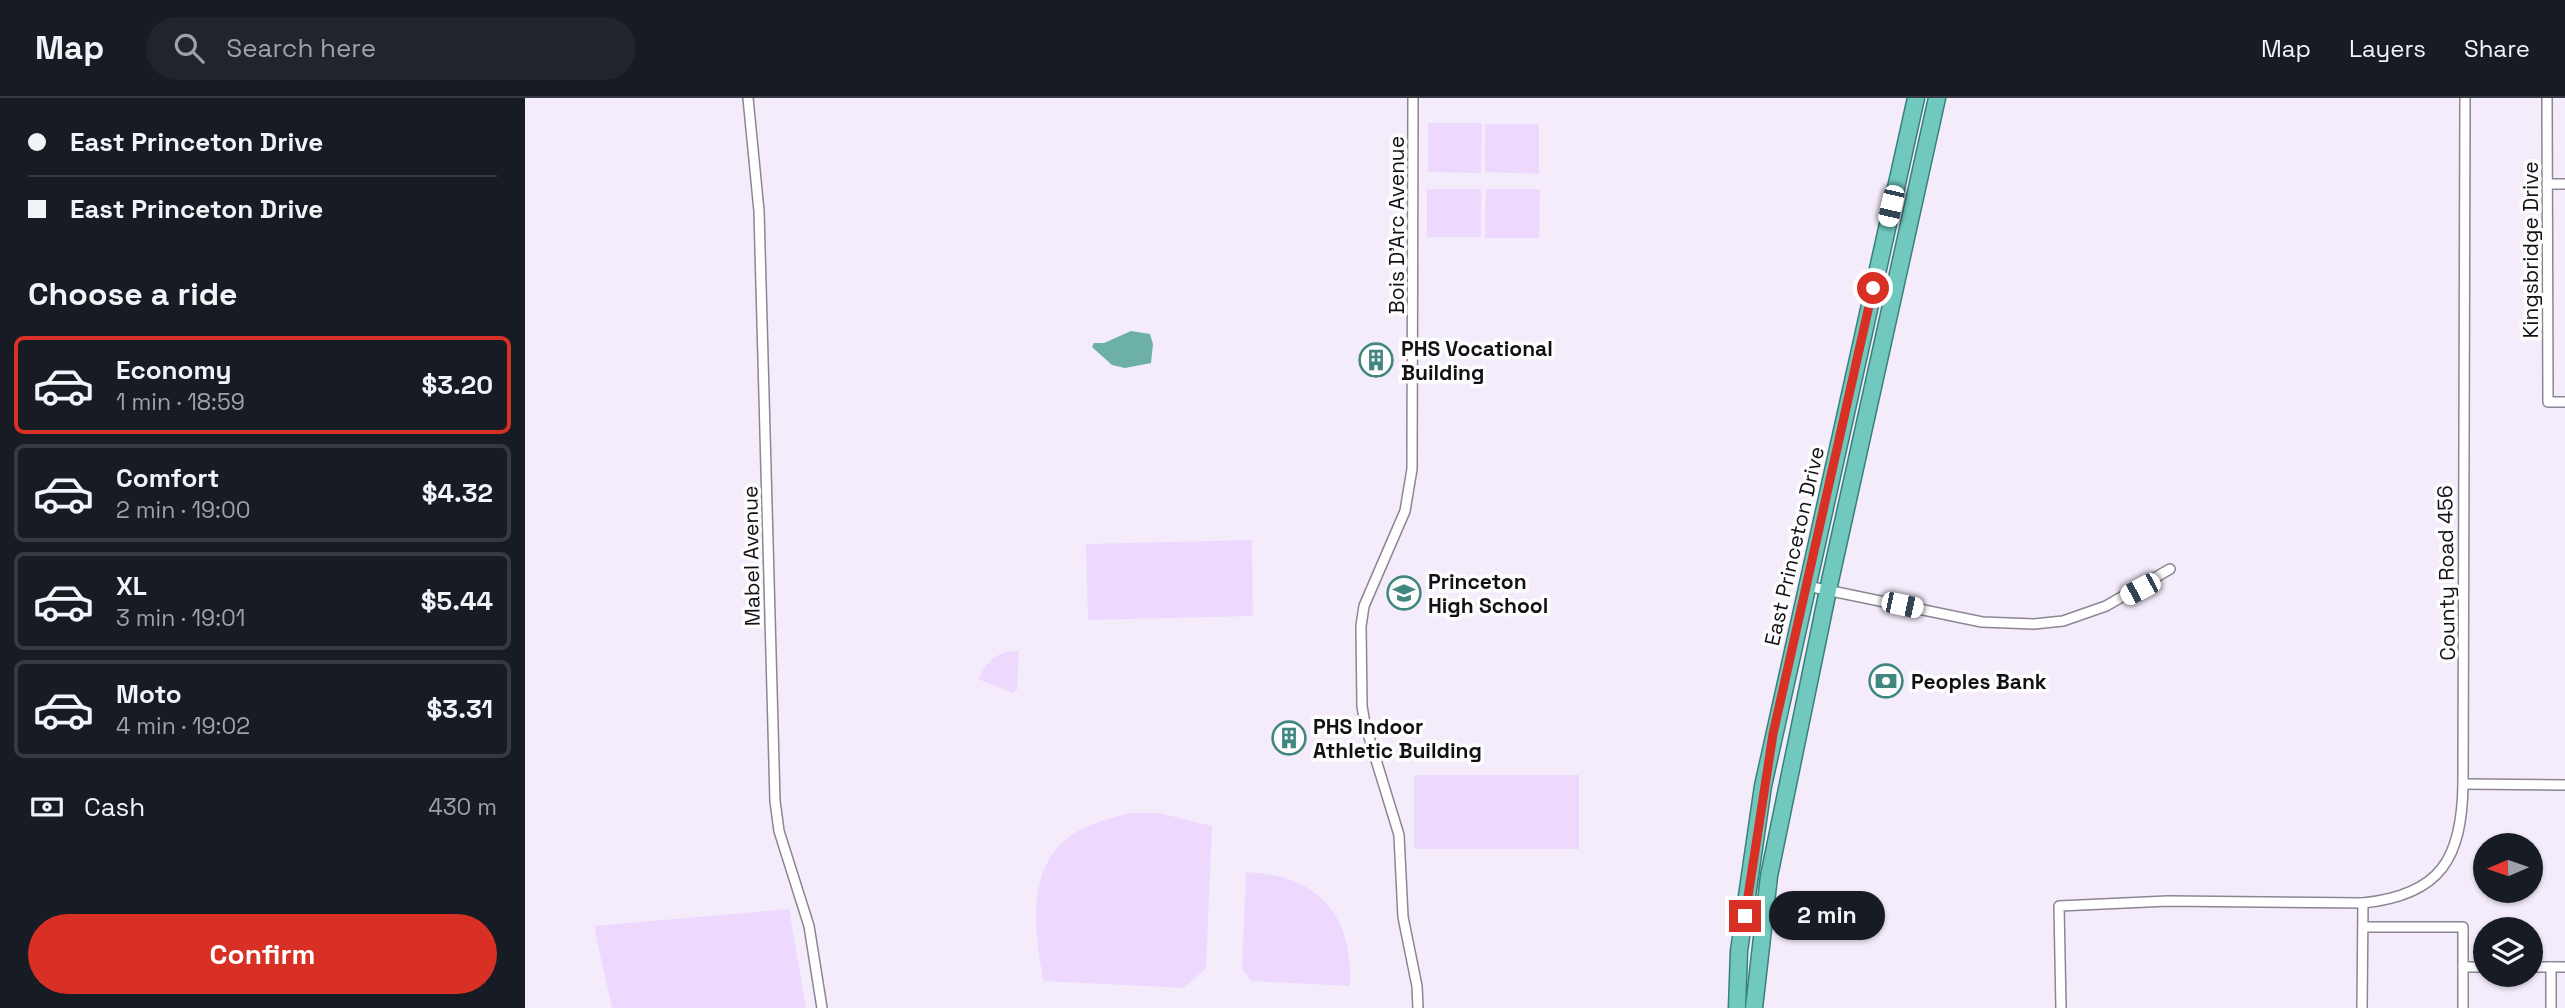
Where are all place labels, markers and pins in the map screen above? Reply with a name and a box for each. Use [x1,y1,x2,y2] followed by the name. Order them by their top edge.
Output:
[1401,335,1553,386] place label: PHS Vocational Building
[1357,341,1395,379] building icon: PHS Vocational Building
[1428,568,1548,619] place label: Princeton High School
[1385,574,1423,612] school or university icon: Princeton High School
[1867,662,1905,700] bank icon: Peoples Bank
[1911,668,2047,695] place label: Peoples Bank
[1313,713,1482,764] place label: PHS Indoor Athletic Building
[1270,719,1308,757] building icon: PHS Indoor Athletic Building

